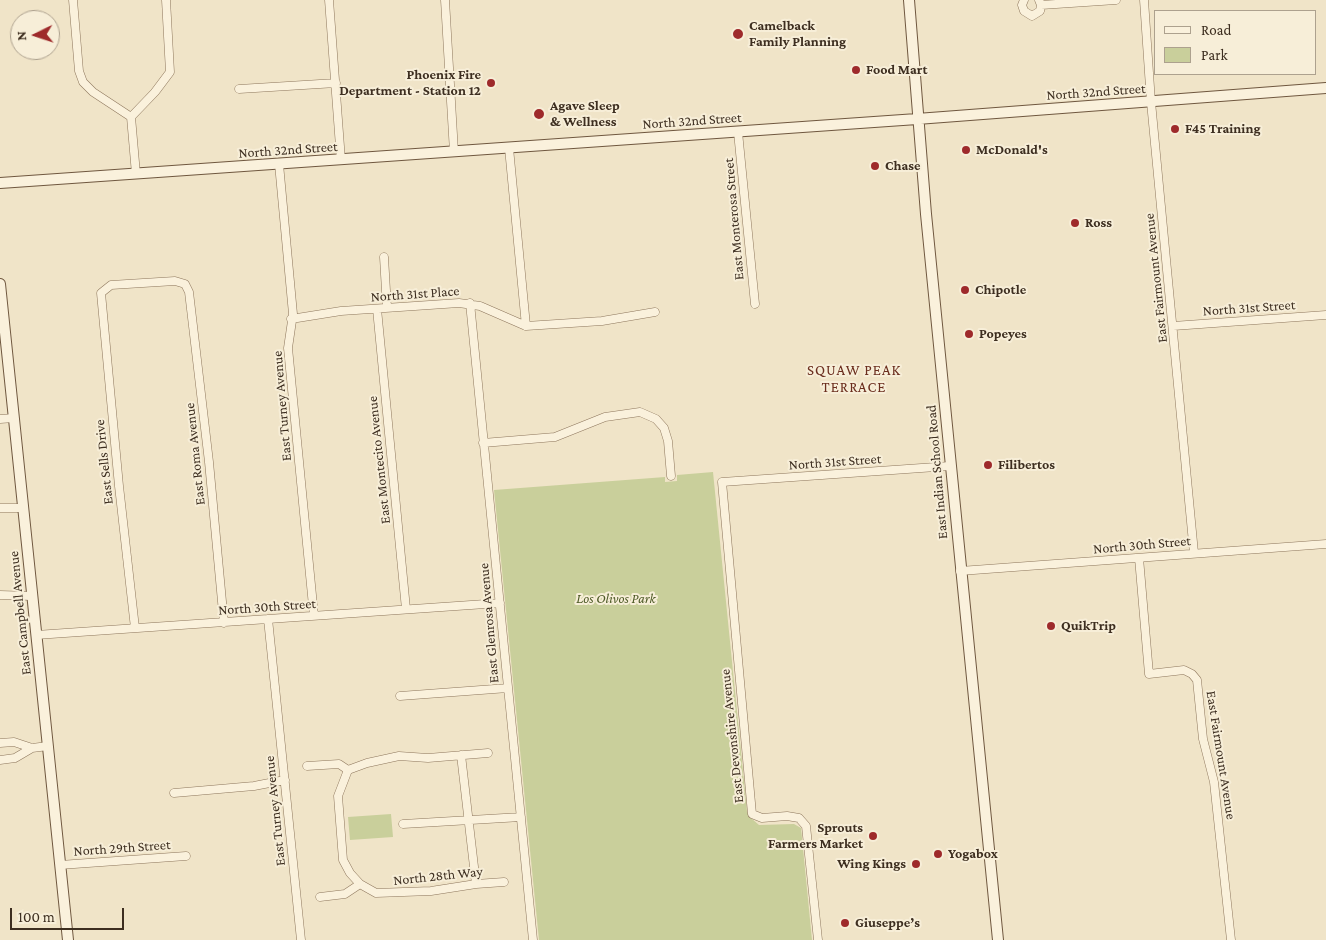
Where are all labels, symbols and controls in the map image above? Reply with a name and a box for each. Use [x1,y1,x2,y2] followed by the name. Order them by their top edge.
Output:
[10,10,60,60] north arrow
[1154,10,1316,75] legend
[749,18,846,50] place label: Camelback Family Planning
[1201,22,1231,38] text: Road
[731,27,745,41] marker: Camelback Family Planning
[13,31,29,41] text: N
[1201,47,1228,63] text: Park
[866,62,927,78] place label: Food Mart
[850,64,862,76] marker: Food Mart
[339,67,481,100] place label: Phoenix Fire Department - Station 12
[485,77,497,89] marker: Phoenix Fire Department - Station 12
[1046,80,1146,104] street label: North 32nd Street
[550,98,620,130] place label: Agave Sleep & Wellness
[532,107,546,121] marker: Agave Sleep & Wellness
[642,109,742,133] street label: North 32nd Street
[1185,121,1261,137] place label: F45 Training
[1169,123,1181,135] marker: F45 Training
[238,138,338,162] street label: North 32nd Street
[976,142,1048,158] place label: McDonald's
[960,144,972,156] marker: McDonald's
[720,157,748,281] street label: East Monterosa Street
[885,158,921,174] place label: Chase
[869,160,881,172] marker: Chase
[1141,212,1171,344] street label: East Fairmount Avenue
[1085,215,1112,231] place label: Ross
[1069,217,1081,229] marker: Ross
[975,282,1026,298] place label: Chipotle
[370,283,460,305] street label: North 31st Place
[959,284,971,296] marker: Chipotle
[1202,296,1296,320] street label: North 31st Street
[979,326,1027,342] place label: Popeyes
[963,328,975,340] marker: Popeyes
[269,350,295,462] street label: East Turney Avenue
[806,361,902,396] district label: SQUAW PEAK TERRACE
[364,395,394,525] street label: East Montecito Avenue
[181,402,209,506] street label: East Roma Avenue
[923,404,951,540] street label: East Indian School Road
[91,419,117,505] street label: East Sells Drive
[788,450,882,474] street label: North 31st Street
[998,457,1055,473] place label: Filibertos
[982,459,994,471] marker: Filibertos
[1092,532,1192,558] street label: North 30th Street
[5,550,35,676] street label: East Campbell Avenue
[475,562,503,684] street label: East Glenrosa Avenue
[576,591,656,607] park label: Los Olivos Park
[218,595,316,619] street label: North 30th Street
[1061,618,1116,634] place label: QuikTrip
[1045,620,1057,632] marker: QuikTrip
[717,668,747,804] street label: East Devonshire Avenue
[1203,689,1239,821] street label: East Fairmount Avenue
[261,755,289,867] street label: East Turney Avenue
[768,820,863,852] place label: Sprouts Farmers Market
[867,830,879,842] marker: Sprouts Farmers Market
[73,836,171,860] street label: North 29th Street
[948,846,998,862] place label: Yogabox
[932,848,944,860] marker: Yogabox
[837,856,906,872] place label: Wing Kings
[910,858,922,870] marker: Wing Kings
[392,863,484,889] street label: North 28th Way
[12,898,126,930] scale bar
[18,909,55,925] text: 100 m
[855,915,920,931] place label: Giuseppe’s
[839,917,851,929] marker: Giuseppe’s

